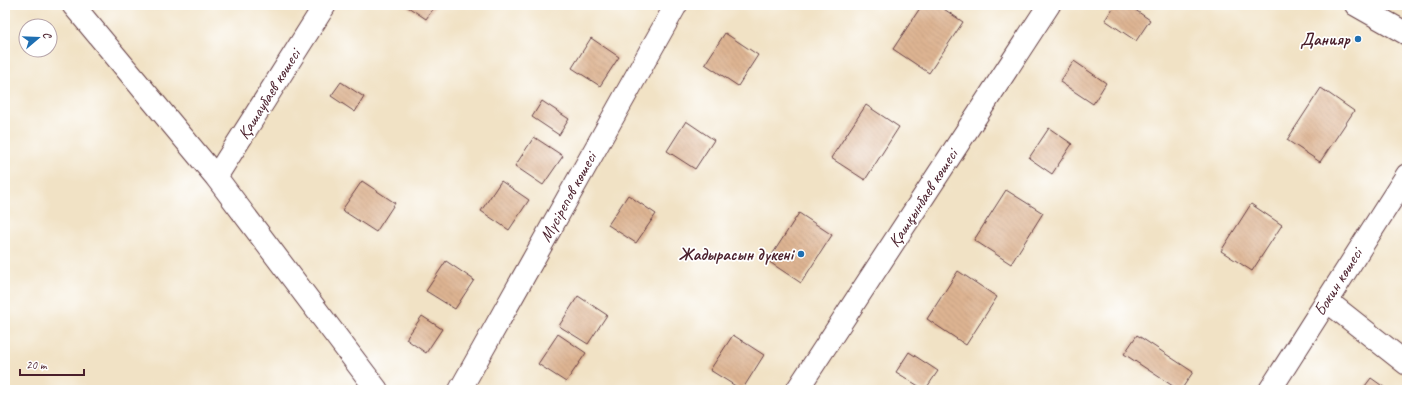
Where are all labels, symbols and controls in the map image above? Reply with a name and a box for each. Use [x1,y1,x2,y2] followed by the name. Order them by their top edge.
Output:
[18,18,58,58] north arrow
[1300,29,1351,50] place label: Данияр
[40,30,55,41] text: С
[1353,34,1363,44] marker: Данияр
[233,43,306,143] street label: Қашаубаев көшесі
[884,144,963,251] street label: Қашқынбаев көшесі
[535,147,602,245] street label: Мүсірепов көшесі
[1309,243,1368,320] street label: Бокин көшесі
[679,244,796,266] place label: Жадырасын дүкені
[796,249,806,259] marker: Жадырасын дүкені
[20,351,84,377] scale bar
[26,357,48,373] text: 20 m

